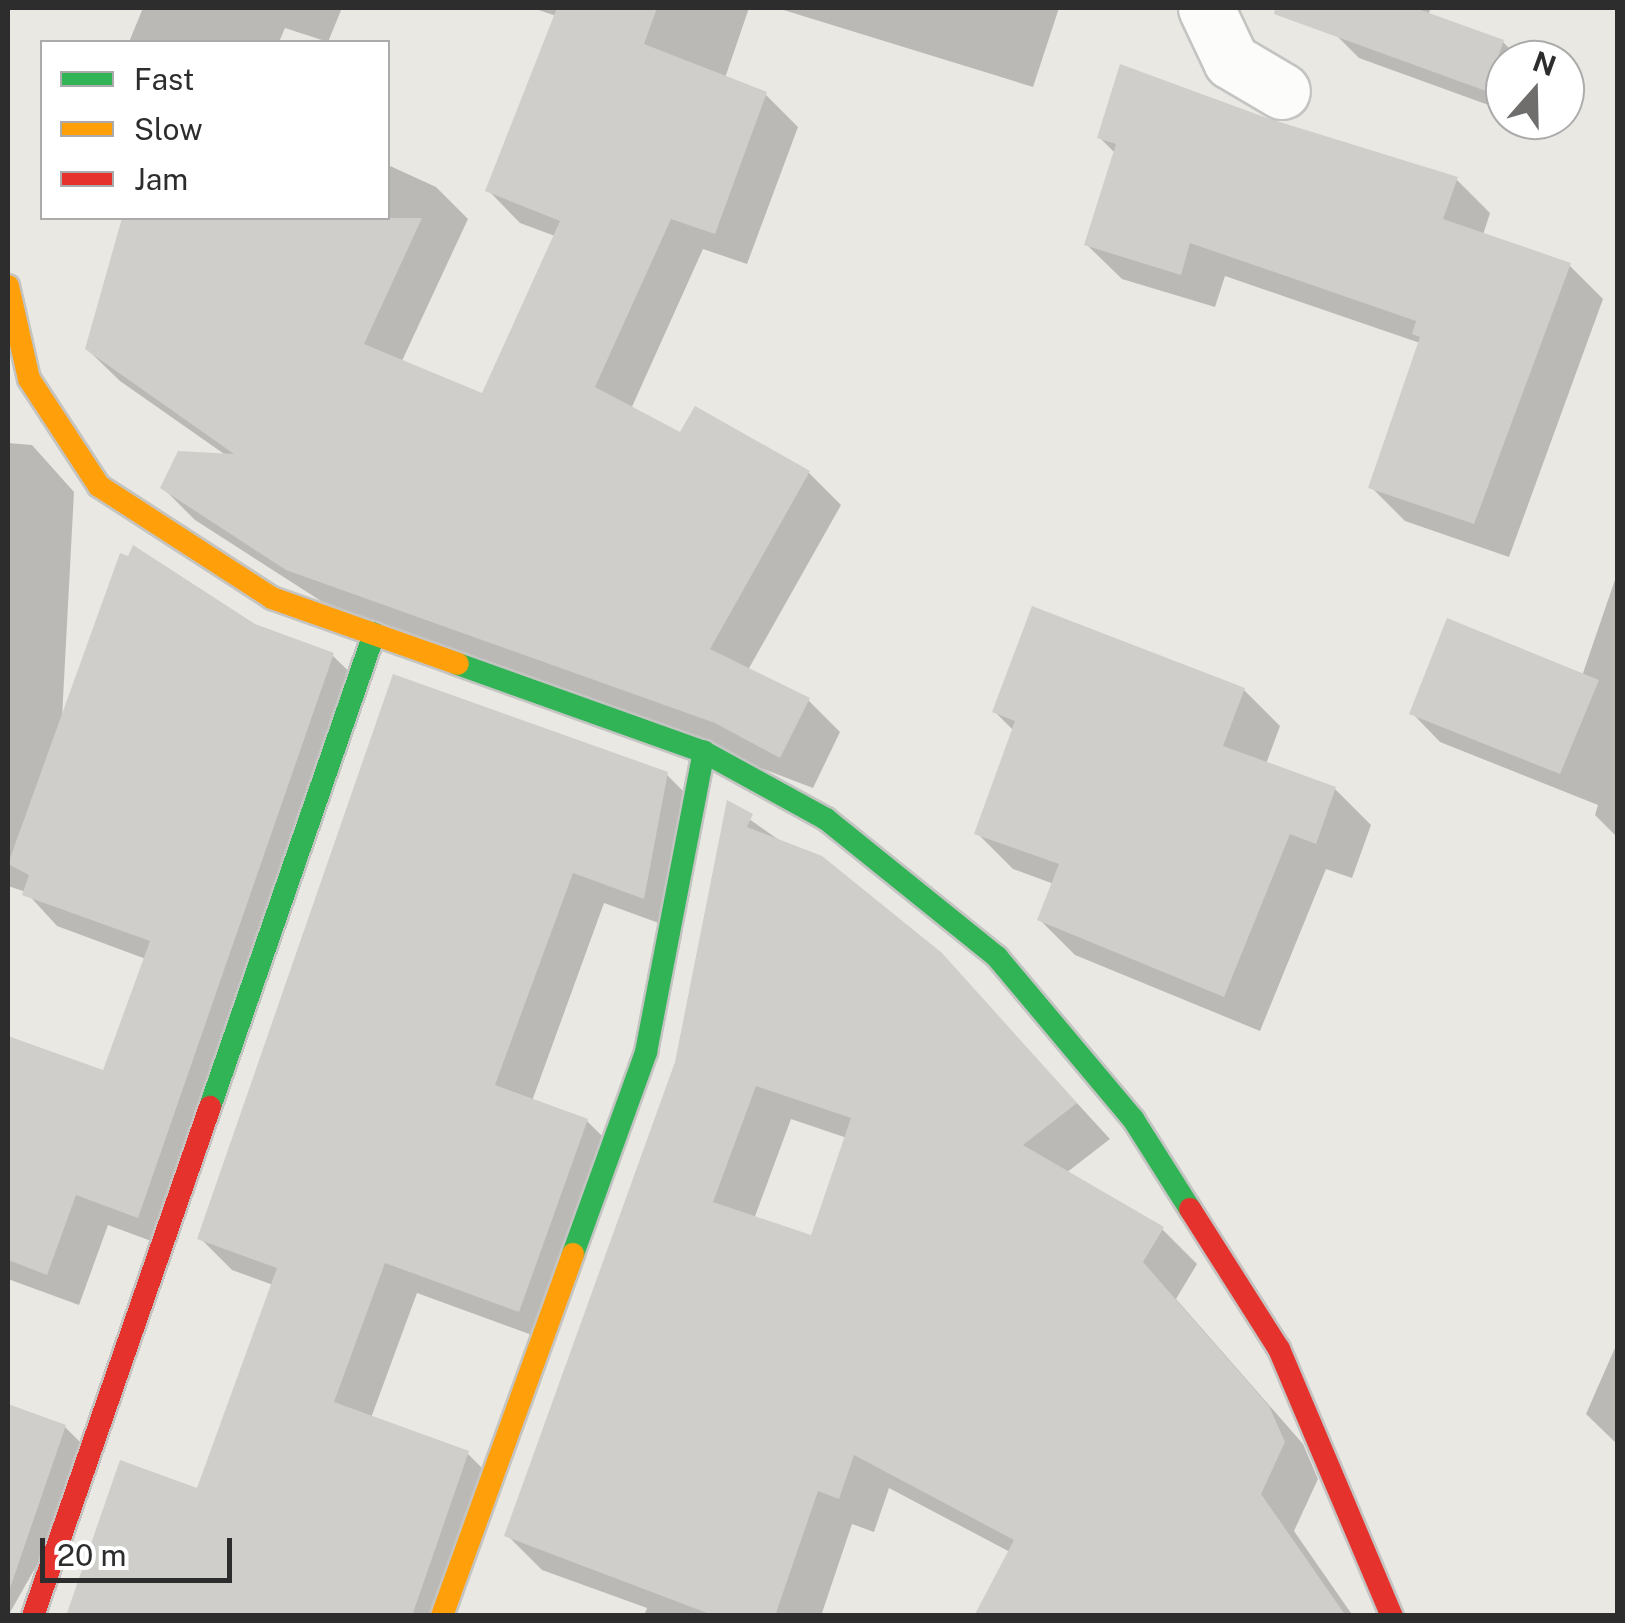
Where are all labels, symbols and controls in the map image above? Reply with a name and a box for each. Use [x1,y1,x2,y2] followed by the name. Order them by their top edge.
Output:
[40,40,390,220] legend
[1485,40,1585,140] north arrow
[1529,44,1561,82] text: N
[134,61,194,97] text: Fast
[134,111,203,147] text: Slow
[134,161,188,197] text: Jam
[45,1518,238,1580] scale bar
[57,1537,126,1573] text: 20 m

